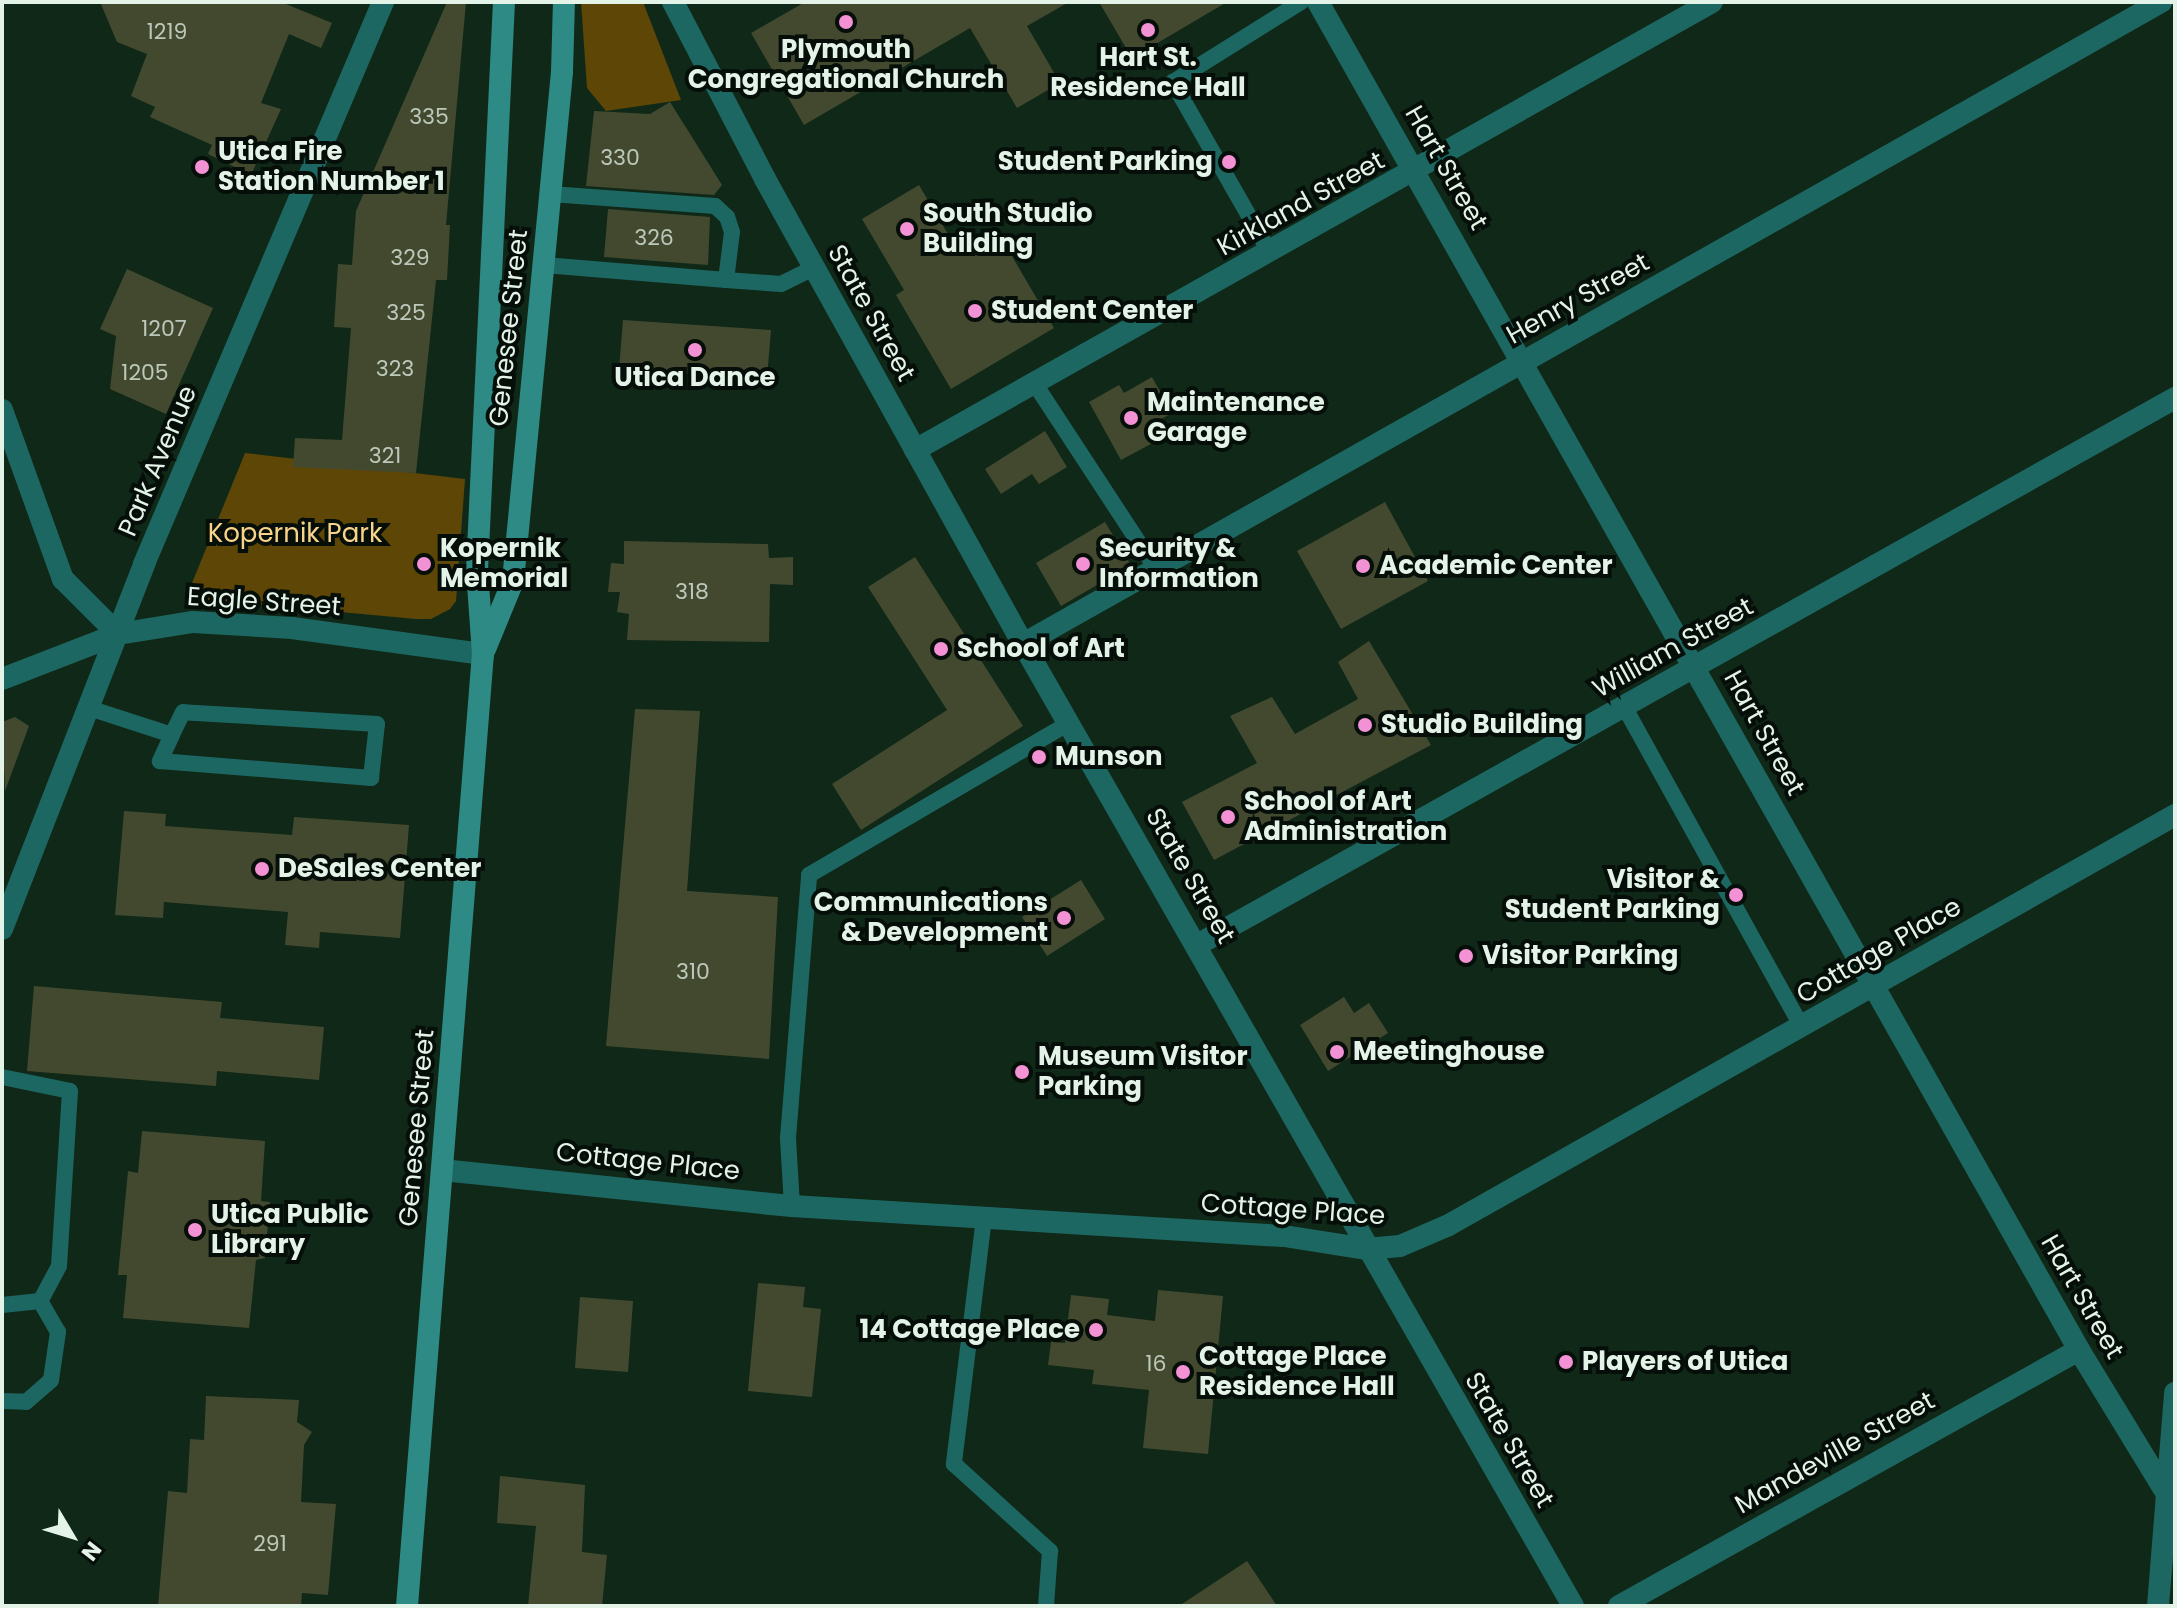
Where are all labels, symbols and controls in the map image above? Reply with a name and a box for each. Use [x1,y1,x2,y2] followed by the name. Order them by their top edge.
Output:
[837,13,855,31] marker: Plymouth Congregational Church
[147,19,187,45] house number: 1219
[1139,21,1157,39] marker: Hart St. Residence Hall
[688,34,1004,96] place label: Plymouth Congregational Church
[1050,42,1246,104] place label: Hart St. Residence Hall
[1398,101,1494,235] street label: Hart Street
[409,104,449,130] house number: 335
[218,136,445,198] place label: Utica Fire Station Number 1
[600,145,640,171] house number: 330
[1212,145,1390,263] street label: Kirkland Street
[998,146,1213,178] place label: Student Parking
[1220,153,1238,171] marker: Student Parking
[193,158,211,176] marker: Utica Fire Station Number 1
[923,198,1093,260] place label: South Studio Building
[898,220,916,238] marker: South Studio Building
[634,225,674,251] house number: 326
[483,228,535,428] street label: Genesee Street
[821,239,921,387] street label: State Street
[390,245,430,271] house number: 329
[1501,247,1655,351] street label: Henry Street
[991,295,1193,327] place label: Student Center
[386,300,426,326] house number: 325
[966,302,984,320] marker: Student Center
[141,316,187,342] house number: 1207
[686,341,704,359] marker: Utica Dance
[376,356,414,382] house number: 323
[121,360,169,386] house number: 1205
[614,362,776,394] place label: Utica Dance
[112,381,204,541] street label: Park Avenue
[1147,387,1325,448] place label: Maintenance Garage
[1122,409,1140,427] marker: Maintenance Garage
[369,443,401,469] house number: 321
[208,518,382,550] park label: Kopernik Park
[440,533,568,594] place label: Kopernik Memorial
[1099,533,1259,594] place label: Security & Information
[1379,550,1613,582] place label: Academic Center
[415,555,433,573] marker: Kopernik Memorial
[1074,555,1092,573] marker: Security & Information
[1354,557,1372,575] marker: Academic Center
[675,579,709,605] house number: 318
[186,581,342,623] street label: Eagle Street
[1587,591,1759,705] street label: William Street
[957,633,1125,665] place label: School of Art
[932,640,950,658] marker: School of Art
[1717,665,1811,801] street label: Hart Street
[1381,709,1583,741] place label: Studio Building
[1356,716,1374,734] marker: Studio Building
[1055,741,1163,773] place label: Munson
[1030,748,1048,766] marker: Munson
[1244,786,1447,848] place label: School of Art Administration
[1139,803,1241,949] street label: State Street
[1219,808,1237,826] marker: School of Art Administration
[278,853,481,885] place label: DeSales Center
[253,860,271,878] marker: DeSales Center
[1505,864,1720,926] place label: Visitor & Student Parking
[1727,886,1745,904] marker: Visitor & Student Parking
[814,887,1048,948] place label: Communications & Development
[1791,891,1967,1011] street label: Cottage Place
[1055,909,1073,927] marker: Communications & Development
[1482,940,1679,972] place label: Visitor Parking
[1457,947,1475,965] marker: Visitor Parking
[676,959,710,985] house number: 310
[393,1028,441,1228] street label: Genesee Street
[1353,1036,1544,1068] place label: Meetinghouse
[1038,1041,1248,1102] place label: Museum Visitor Parking
[1328,1043,1346,1061] marker: Meetinghouse
[1013,1063,1031,1081] marker: Museum Visitor Parking
[554,1137,742,1187] street label: Cottage Place
[1200,1188,1386,1232] street label: Cottage Place
[211,1199,369,1260] place label: Utica Public Library
[186,1221,204,1239] marker: Utica Public Library
[2034,1230,2130,1364] street label: Hart Street
[859,1314,1080,1346] place label: 14 Cottage Place
[1087,1321,1105,1339] marker: 14 Cottage Place
[1199,1341,1395,1402] place label: Cottage Place Residence Hall
[1582,1346,1789,1378] place label: Players of Utica
[1145,1351,1167,1377] house number: 16
[1557,1353,1575,1371] marker: Players of Utica
[1174,1363,1192,1381] marker: Cottage Place Residence Hall
[1458,1367,1560,1513] street label: State Street
[1730,1385,1940,1521] street label: Mandeville Street
[32,1496,112,1576] north arrow
[253,1531,287,1557] house number: 291
[74,1535,109,1567] text: N

